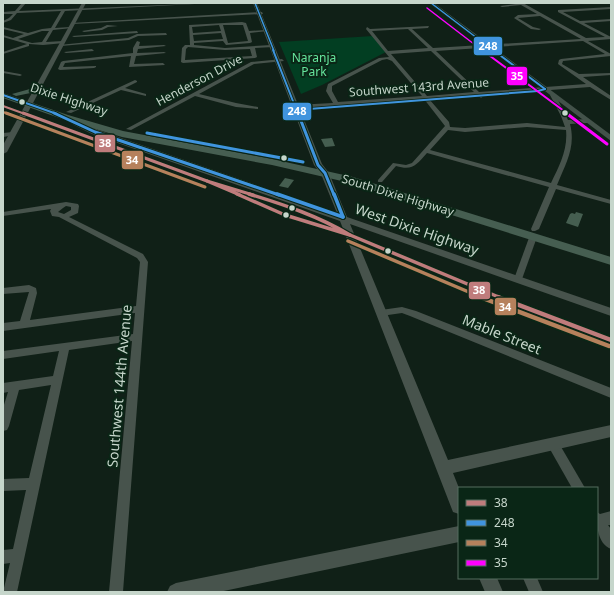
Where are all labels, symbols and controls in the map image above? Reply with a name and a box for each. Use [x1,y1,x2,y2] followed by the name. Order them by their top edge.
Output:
[473,36,503,56] line badge: 248
[479,38,497,53] text: 248
[292,49,336,80] park label: Naranja Park
[153,50,245,110] street label: Henderson Drive
[506,66,528,86] line badge: 35
[511,68,523,83] text: 35
[348,74,490,100] street label: Southwest 143rd Avenue
[28,79,111,120] street label: Dixie Highway
[17,97,27,107] unlabelled marker
[282,102,312,121] line badge: 248
[288,103,306,118] text: 248
[560,108,570,118] unlabelled marker
[94,134,116,153] line badge: 38
[99,135,111,150] text: 38
[121,150,144,170] line badge: 34
[126,152,139,167] text: 34
[279,153,289,163] unlabelled marker
[340,170,457,220] street label: South Dixie Highway
[353,199,482,259] street label: West Dixie Highway
[287,203,297,213] unlabelled marker
[281,210,291,220] unlabelled marker
[383,246,393,256] unlabelled marker
[468,281,491,300] line badge: 38
[473,282,485,297] text: 38
[494,297,517,316] line badge: 34
[499,299,512,314] text: 34
[102,304,136,468] street label: Southwest 144th Avenue
[460,310,544,358] street label: Mable Street
[458,487,598,579] legend
[494,494,508,511] text: 38
[494,514,515,531] text: 248
[494,534,508,551] text: 34
[494,554,508,571] text: 35

